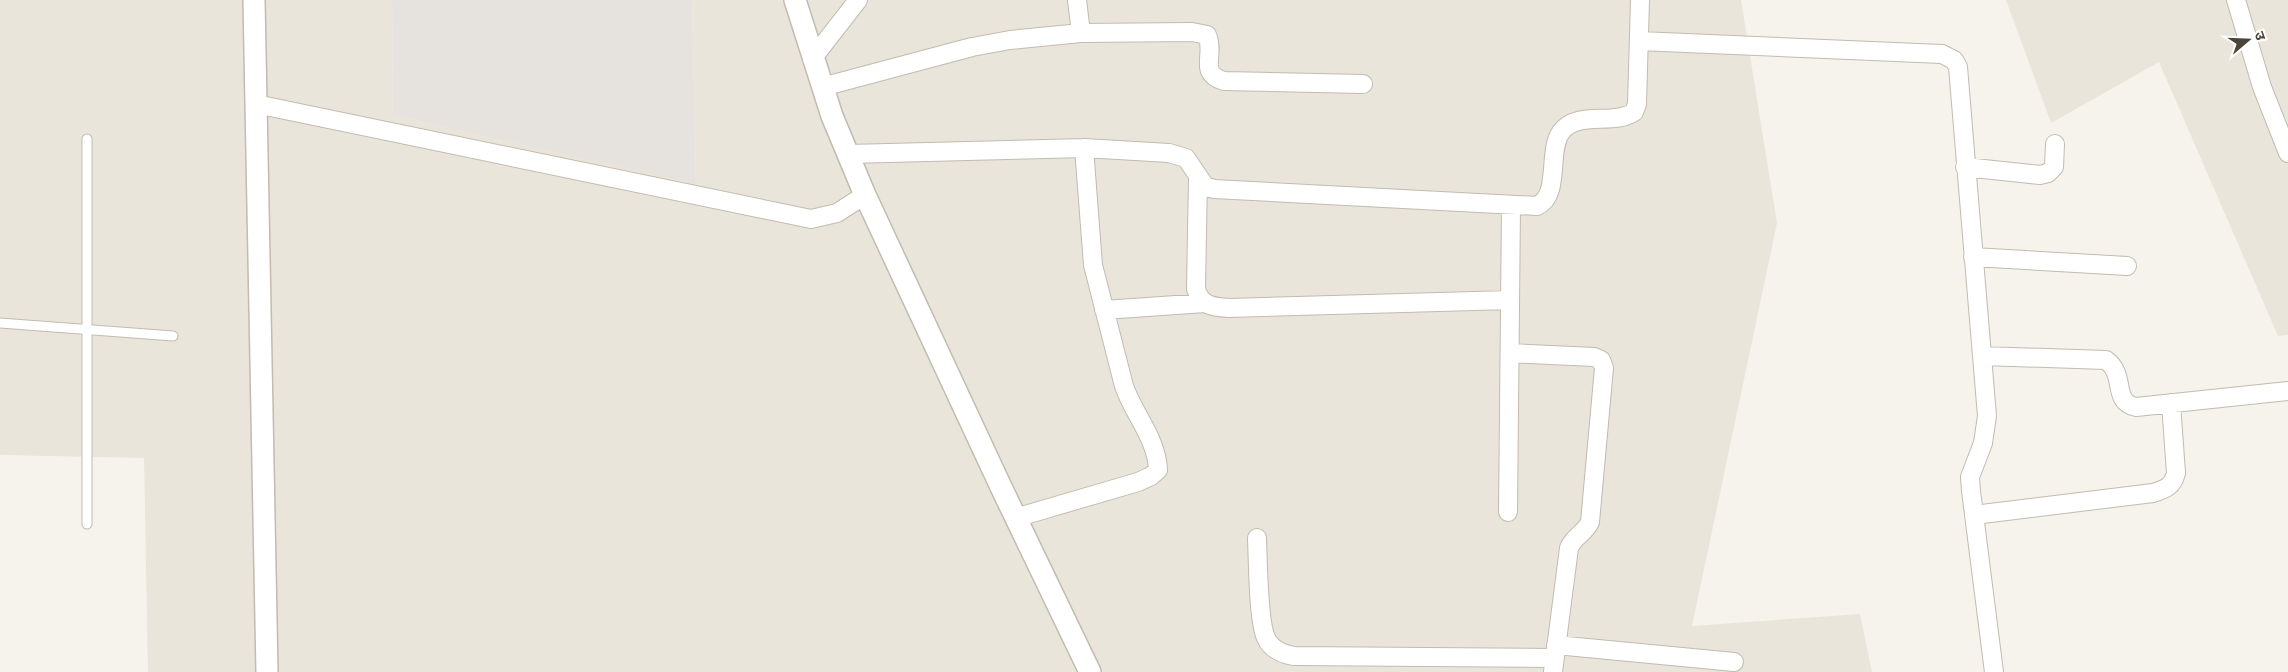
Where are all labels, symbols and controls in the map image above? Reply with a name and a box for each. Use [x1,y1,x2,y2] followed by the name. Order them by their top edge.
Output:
[2223,15,2273,65] north arrow
[2250,28,2272,44] text: उ

